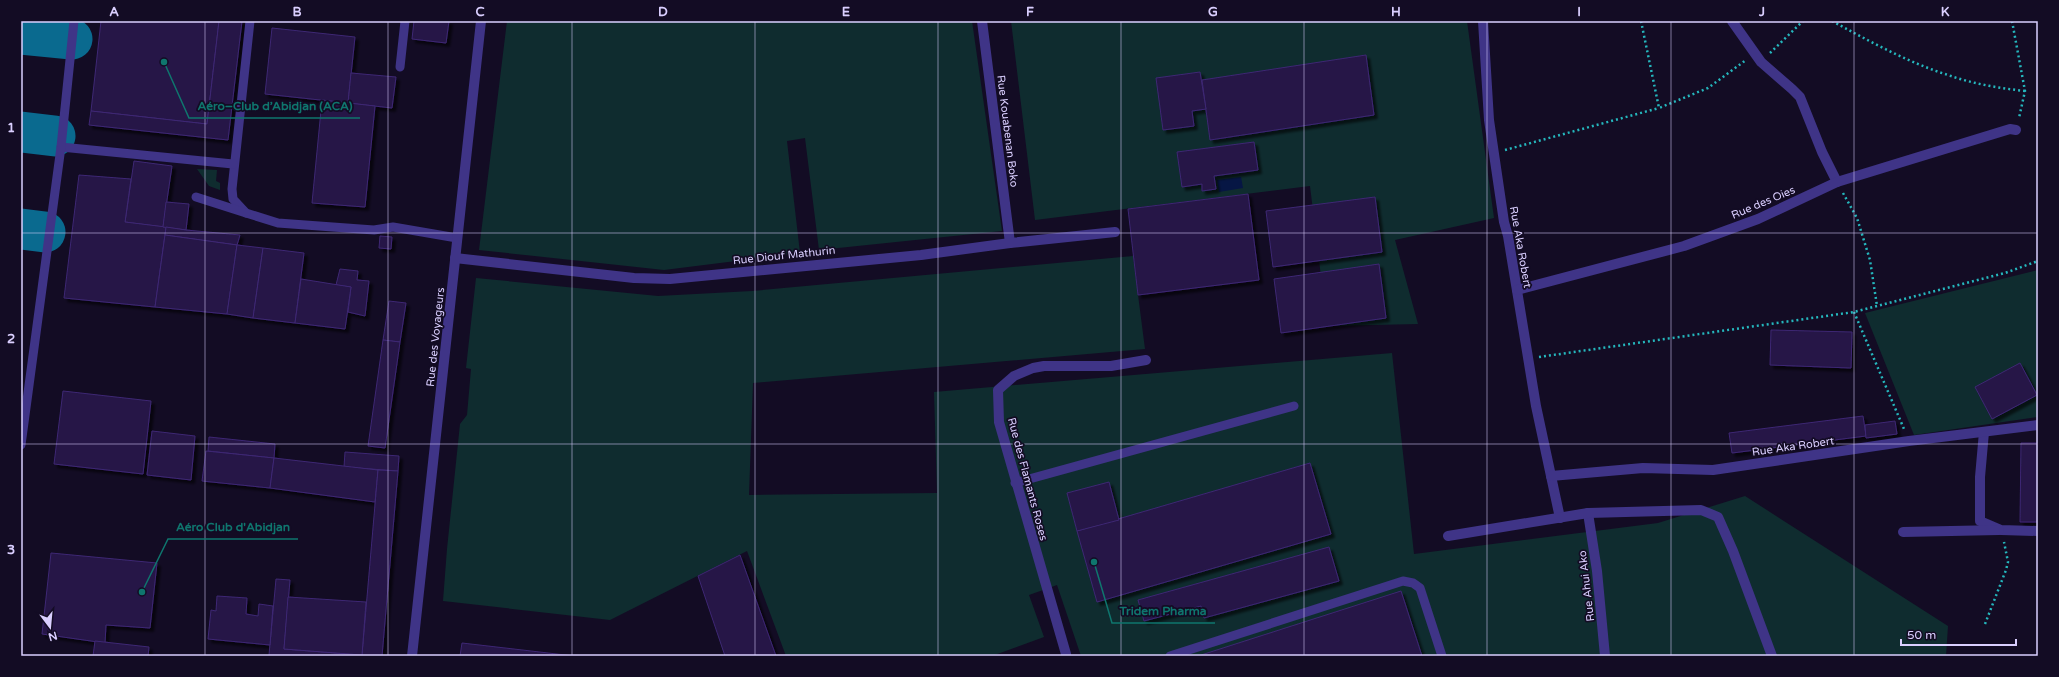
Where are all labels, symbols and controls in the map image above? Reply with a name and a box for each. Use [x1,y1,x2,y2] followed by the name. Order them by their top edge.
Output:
[109,4,119,20] text: A
[292,4,302,20] text: B
[475,4,485,20] text: C
[658,4,668,20] text: D
[842,4,850,20] text: E
[1026,4,1034,20] text: F
[1208,4,1218,20] text: G
[1391,4,1401,20] text: H
[1577,4,1581,20] text: I
[1758,4,1765,20] text: J
[1941,4,1950,20] text: K
[994,74,1021,188] street label: Rue Kouabenan Boko
[189,94,360,118] callout: Aéro–Club d’Abidjan (ACA)
[197,99,353,114] text: Aéro–Club d’Abidjan (ACA)
[7,120,15,136] text: 1
[1729,183,1797,222] street label: Rue des Oies
[1507,205,1534,289] street label: Rue Aka Robert
[732,244,836,267] street label: Rue Diouf Mathurin
[424,287,447,387] street label: Rue des Voyageurs
[7,331,15,347] text: 2
[1005,416,1050,542] street label: Rue des Flamants Roses
[1751,434,1835,459] street label: Rue Aka Robert
[168,515,298,539] callout: Aéro Club d'Abidjan
[176,520,290,535] text: Aéro Club d'Abidjan
[7,542,15,558] text: 3
[1576,549,1597,622] street label: Rue Ahui Ako
[1112,599,1215,623] callout: Tridem Pharma
[1118,604,1207,618] text: Tridem Pharma
[30,607,70,647] north arrow
[1901,621,2016,647] scale bar
[1907,628,1936,642] text: 50 m
[47,629,59,644] text: N

